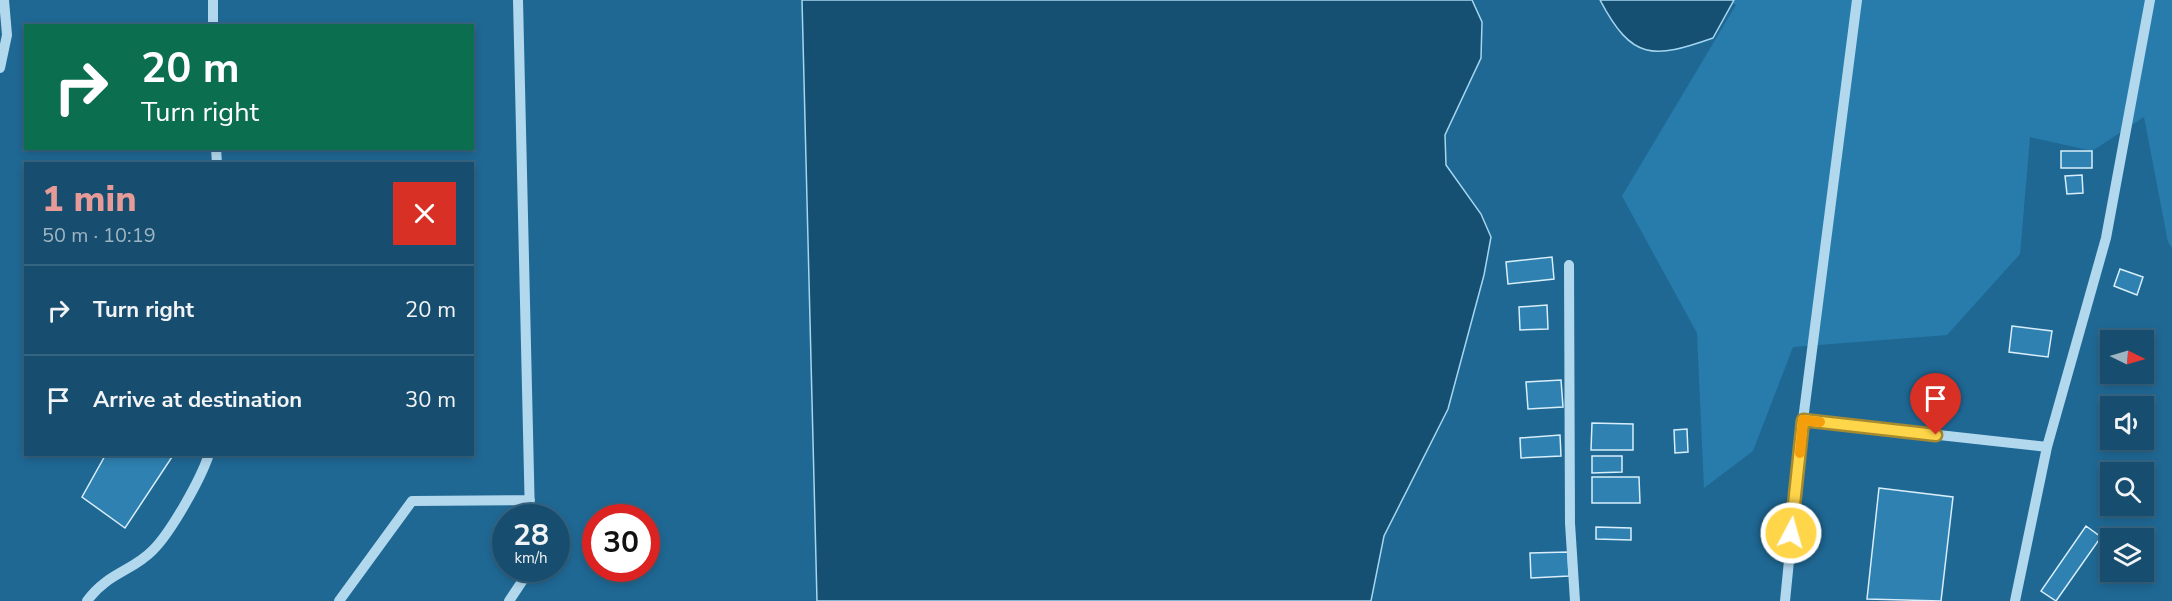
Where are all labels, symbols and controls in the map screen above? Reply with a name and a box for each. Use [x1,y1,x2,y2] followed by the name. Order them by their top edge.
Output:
[141,40,240,97] text: 20 m
[42,48,120,126] icon: right
[141,94,259,131] text: Turn right
[42,175,137,224] text: 1 min
[393,182,456,245] button: close
[42,222,156,249] text: 50 m · 10:19
[42,294,75,327] icon: right
[93,295,194,325] text: Turn right
[405,295,456,325] text: 20 m
[2100,330,2154,384] north arrow
[2100,330,2154,582] map controls
[1910,373,1961,435] pin
[1919,382,1952,415] icon: arrive
[42,384,75,417] icon: arrive
[93,385,302,415] text: Arrive at destination
[405,385,456,415] text: 30 m
[2100,396,2154,450] button: sound
[2100,462,2154,516] button: search
[1759,501,1823,565] position arrow
[582,504,660,582] speed limit sign: 30
[513,515,549,556] text: 28
[2100,528,2154,582] button: layers
[514,548,548,568] text: km/h

